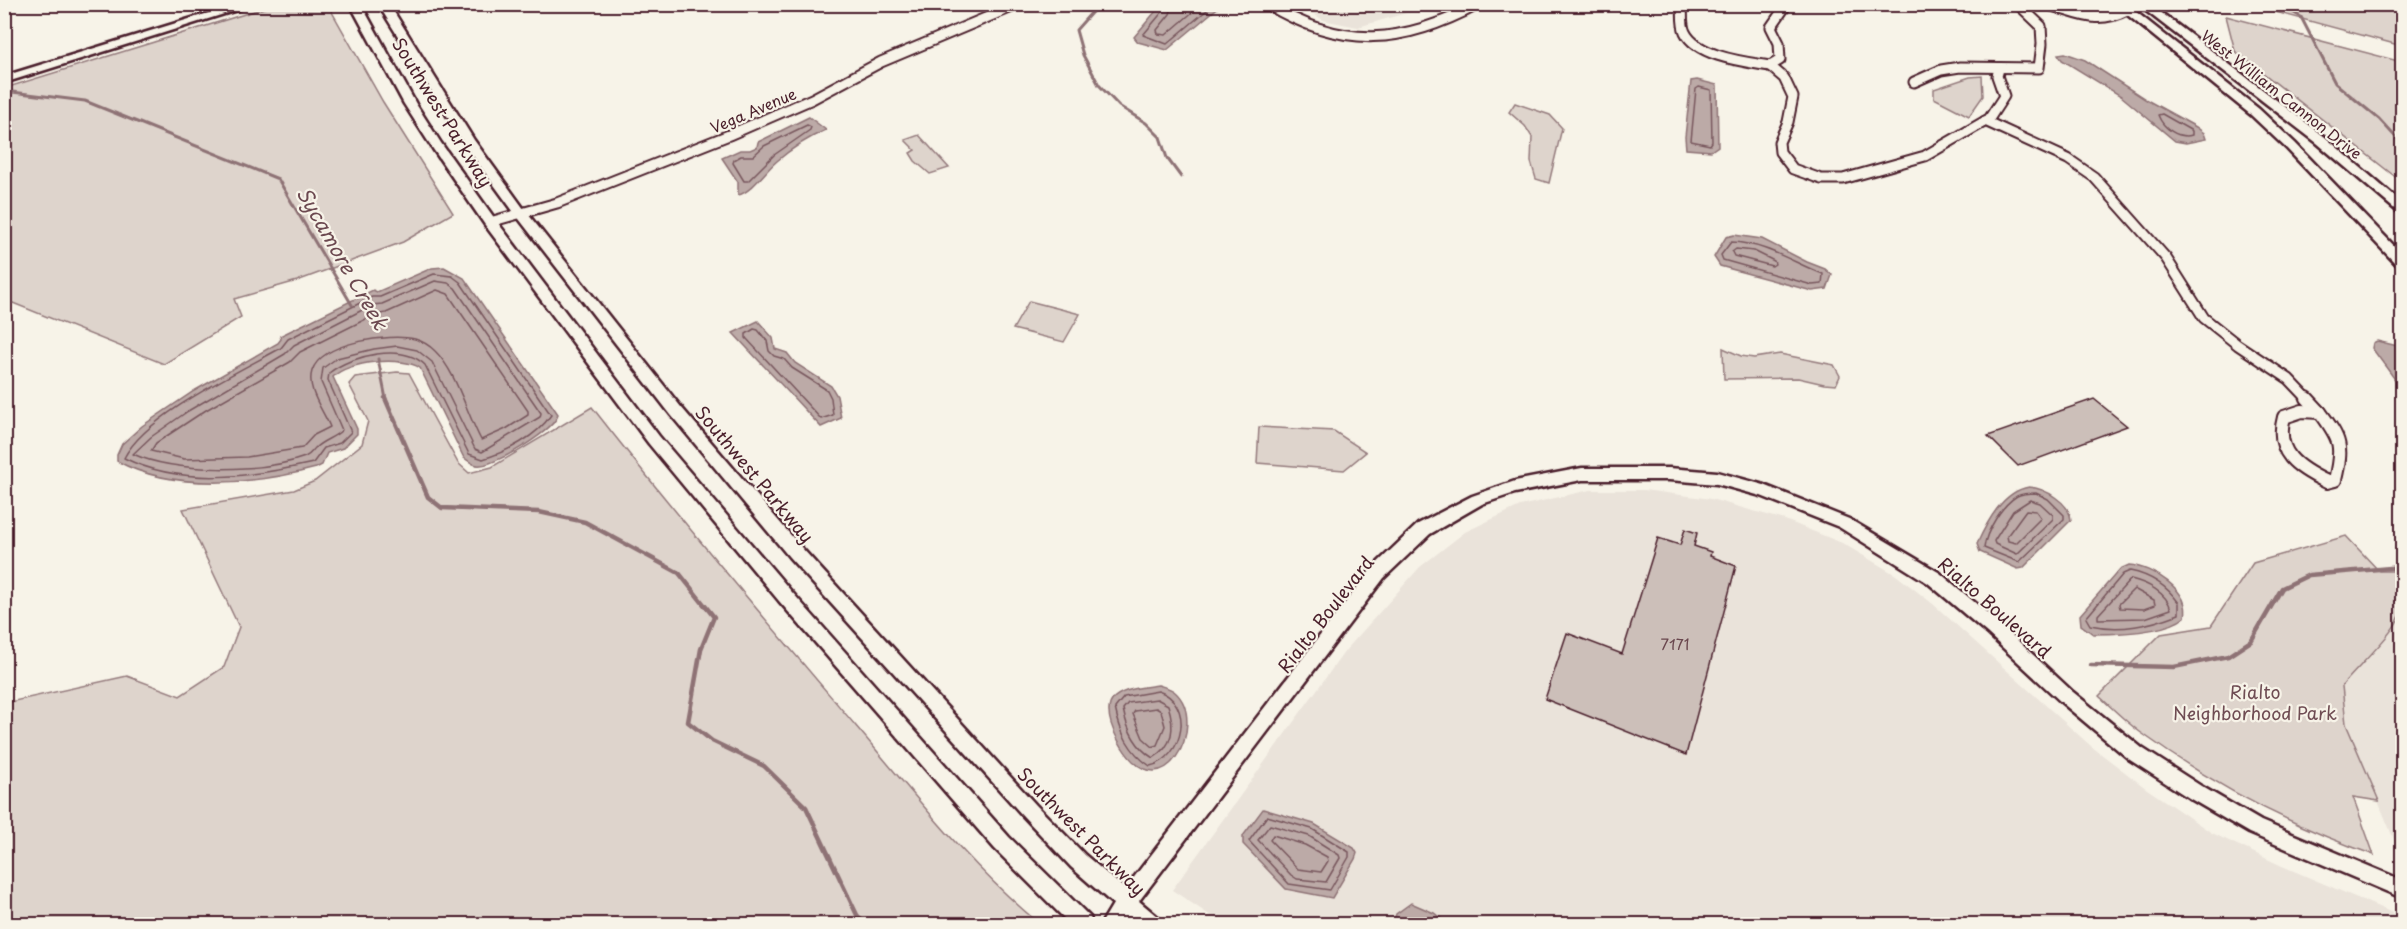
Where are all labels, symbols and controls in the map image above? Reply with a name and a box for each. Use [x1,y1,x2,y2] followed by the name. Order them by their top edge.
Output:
[2197,24,2367,164] street label: West William Cannon Drive
[386,32,500,192] street label: Southwest Parkway
[706,82,800,138] street label: Vega Avenue
[290,181,396,336] water label: Sycamore Creek
[689,400,821,548] street label: Southwest Parkway
[1271,550,1379,678] street label: Rialto Boulevard
[1932,550,2058,664] street label: Rialto Boulevard
[1661,632,1689,655] house number: 7171
[2173,678,2337,726] park label: Rialto Neighborhood Park
[1012,761,1152,901] street label: Southwest Parkway

